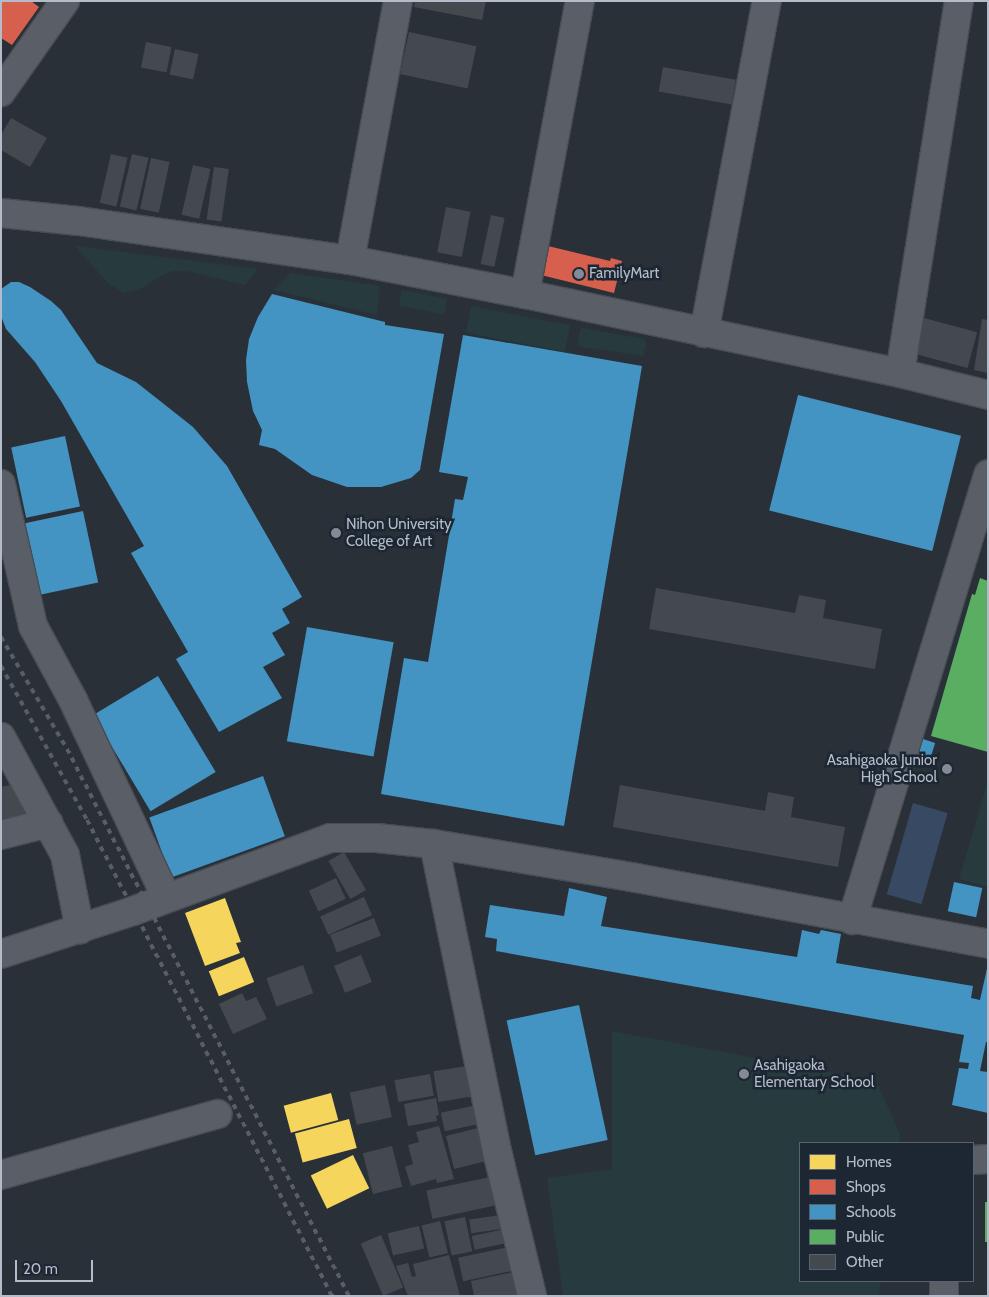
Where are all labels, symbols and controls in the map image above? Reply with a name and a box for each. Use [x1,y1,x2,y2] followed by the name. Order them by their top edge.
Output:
[589,265,659,283] place label: FamilyMart
[573,268,585,280] marker: FamilyMart
[346,515,452,550] place label: Nihon University College of Art
[330,527,342,539] marker: Nihon University College of Art
[827,751,937,786] place label: Asahigaoka Junior High School
[941,763,953,775] marker: Asahigaoka Junior High School
[754,1056,874,1091] place label: Asahigaoka Elementary School
[738,1068,750,1080] marker: Asahigaoka Elementary School
[799,1142,974,1282] legend
[846,1153,892,1171] text: Homes
[846,1178,886,1196] text: Shops
[846,1203,896,1221] text: Schools
[846,1228,884,1246] text: Public
[18,1250,95,1282] scale bar
[846,1253,883,1271] text: Other
[23,1260,58,1278] text: 20 m

